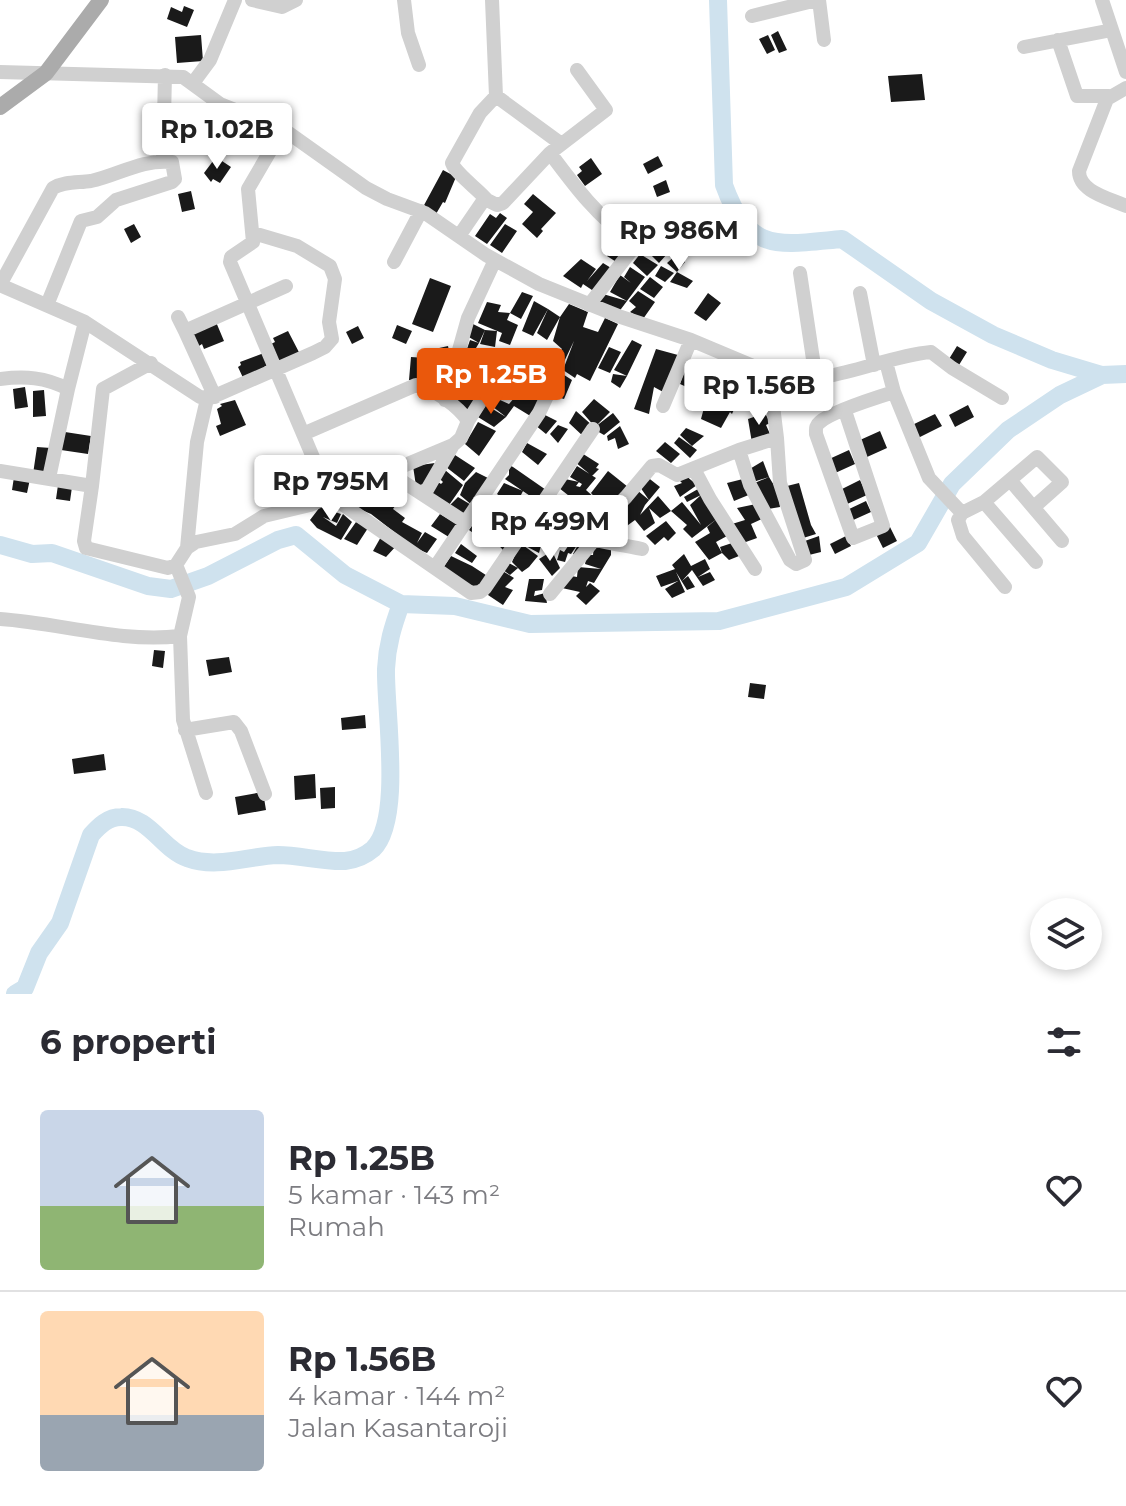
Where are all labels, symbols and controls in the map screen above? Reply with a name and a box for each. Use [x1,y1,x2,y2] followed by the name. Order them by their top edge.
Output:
[134,103,300,171] pin: Rp 1.02B
[160,113,274,145] text: Rp 1.02B
[605,204,753,272] pin: Rp 986M
[619,214,739,246] text: Rp 986M
[408,348,574,416] pin: Rp 1.25B
[435,358,547,390] text: Rp 1.25B
[676,359,842,427] pin: Rp 1.56B
[702,369,816,401] text: Rp 1.56B
[257,455,405,523] pin: Rp 795M
[272,465,390,497] text: Rp 795M
[476,495,624,563] pin: Rp 499M
[490,505,610,537] text: Rp 499M
[1030,898,1102,970] map controls
[1030,898,1102,970] button: layers
[1042,1020,1086,1064] icon: filters
[40,1021,216,1063] text: 6 properti
[288,1137,435,1179] text: Rp 1.25B
[104,1142,200,1238] icon: home
[1042,1168,1086,1212] icon: heart
[288,1179,500,1211] text: 5 kamar · 143 m²
[288,1211,385,1243] text: Rumah
[288,1338,436,1380] text: Rp 1.56B
[104,1343,200,1439] icon: home
[1042,1369,1086,1413] icon: heart
[288,1380,506,1412] text: 4 kamar · 144 m²
[288,1412,508,1444] text: Jalan Kasantaroji

